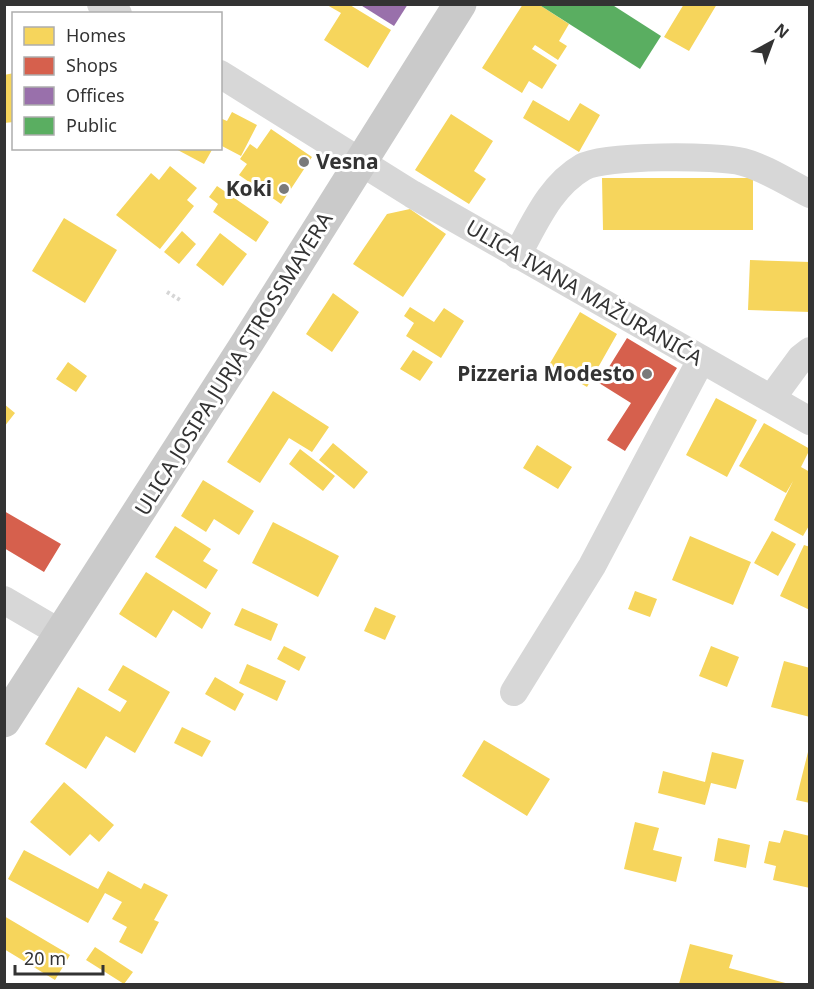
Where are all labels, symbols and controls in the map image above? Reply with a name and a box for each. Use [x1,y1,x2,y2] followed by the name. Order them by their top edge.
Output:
[12,12,222,150] legend
[742,12,802,72] north arrow
[770,18,794,43] text: N
[66,23,126,47] text: Homes
[66,53,118,77] text: Shops
[66,83,125,107] text: Offices
[66,113,117,137] text: Public
[316,147,379,175] place label: Vesna
[297,155,311,169] marker: Vesna
[226,174,272,202] place label: Koki
[277,182,291,196] marker: Koki
[128,206,339,520] street label: ULICA JOSIPA JURJA STROSSMAYERA
[461,213,708,372] street label: ULICA IVANA MAŽURANIĆA
[457,359,635,387] place label: Pizzeria Modesto
[640,367,654,381] marker: Pizzeria Modesto
[15,938,104,976] scale bar
[24,946,66,970] text: 20 m

